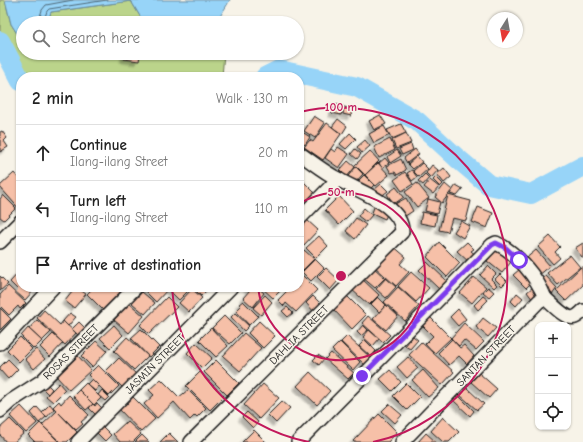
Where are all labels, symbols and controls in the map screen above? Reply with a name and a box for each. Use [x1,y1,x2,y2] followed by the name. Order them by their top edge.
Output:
[487,12,523,48] north arrow
[16,16,304,60] search box
[30,27,52,49] icon: search
[62,29,140,47] text: Search here
[32,89,73,108] text: 2 min
[216,91,288,106] text: Walk · 130 m
[325,100,357,114] text: 100 m
[70,136,127,154] text: Continue
[32,142,54,164] icon: ahead
[258,145,288,160] text: 20 m
[70,154,167,169] text: Ilang-ilang Street
[327,185,355,199] text: 50 m
[70,192,126,210] text: Turn left
[32,198,54,220] icon: left
[255,201,288,216] text: 110 m
[70,210,167,225] text: Ilang-ilang Street
[510,251,528,269] route start
[32,254,54,276] icon: arrive
[70,256,201,274] text: Arrive at destination
[334,269,348,283] centre of rings
[267,302,332,367] street label: DAHLIA STREET
[41,321,102,382] street label: ROSAS STREET
[535,322,571,430] map controls
[535,322,571,358] button: +
[454,323,518,389] street label: SANTAN STREET
[122,331,188,397] street label: JASMIN STREET
[535,358,571,394] button: −
[353,367,371,385] route end
[535,394,571,430] button: locate

